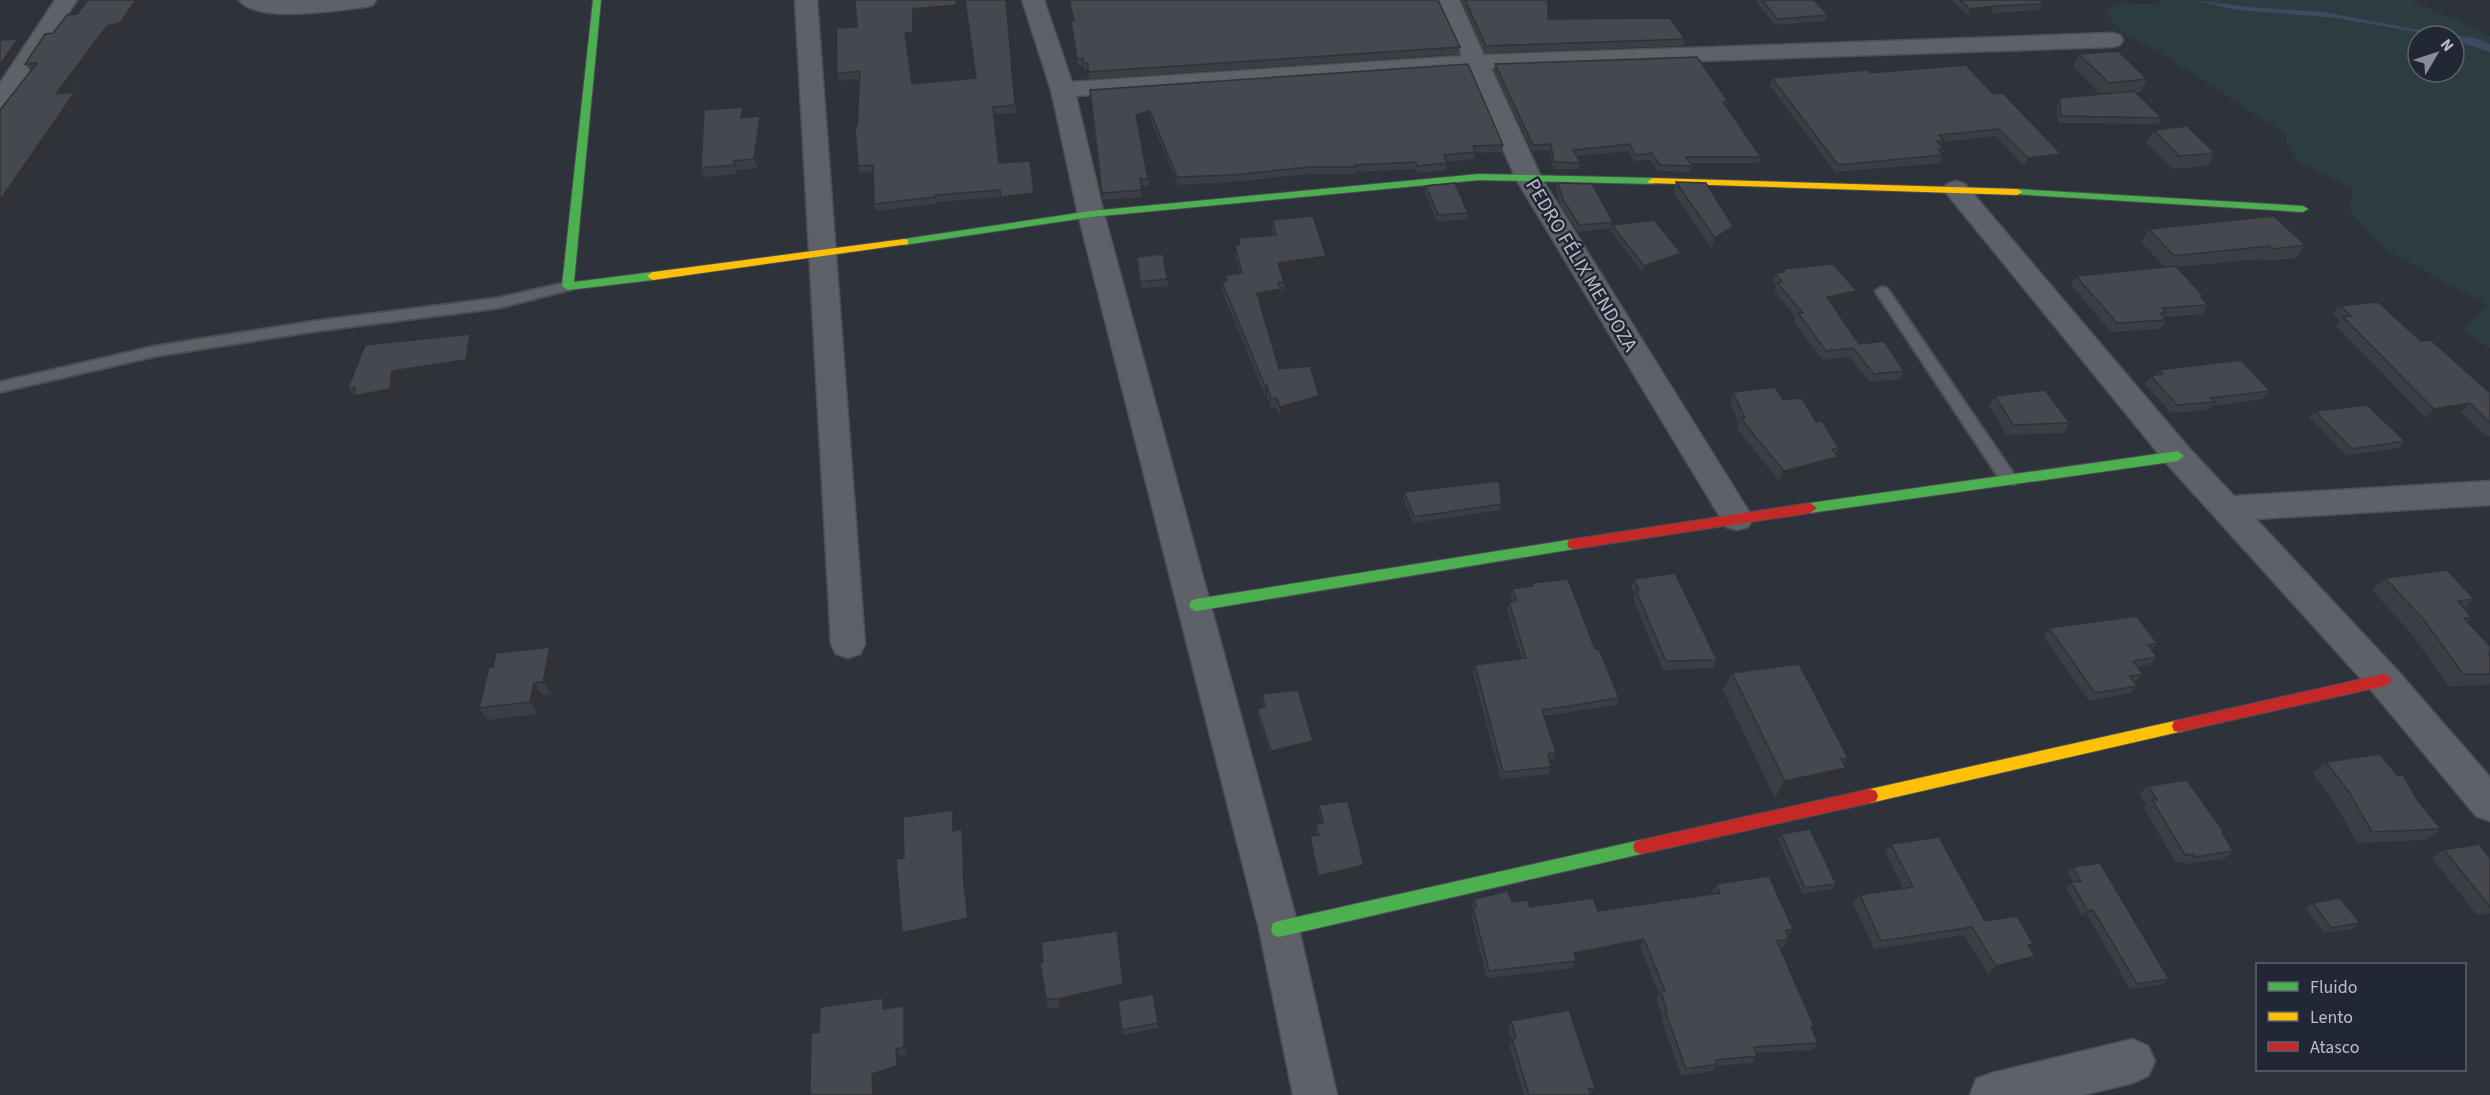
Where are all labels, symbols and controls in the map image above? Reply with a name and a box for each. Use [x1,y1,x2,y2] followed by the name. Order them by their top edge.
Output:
[2406,24,2466,84] north arrow
[2435,34,2459,56] text: N
[1518,174,1644,357] street label: PEDRO FÉLIX MENDOZA
[2256,963,2466,1071] legend
[2310,975,2357,1000] text: Fluido
[2310,1005,2353,1030] text: Lento
[2310,1035,2359,1060] text: Atasco

